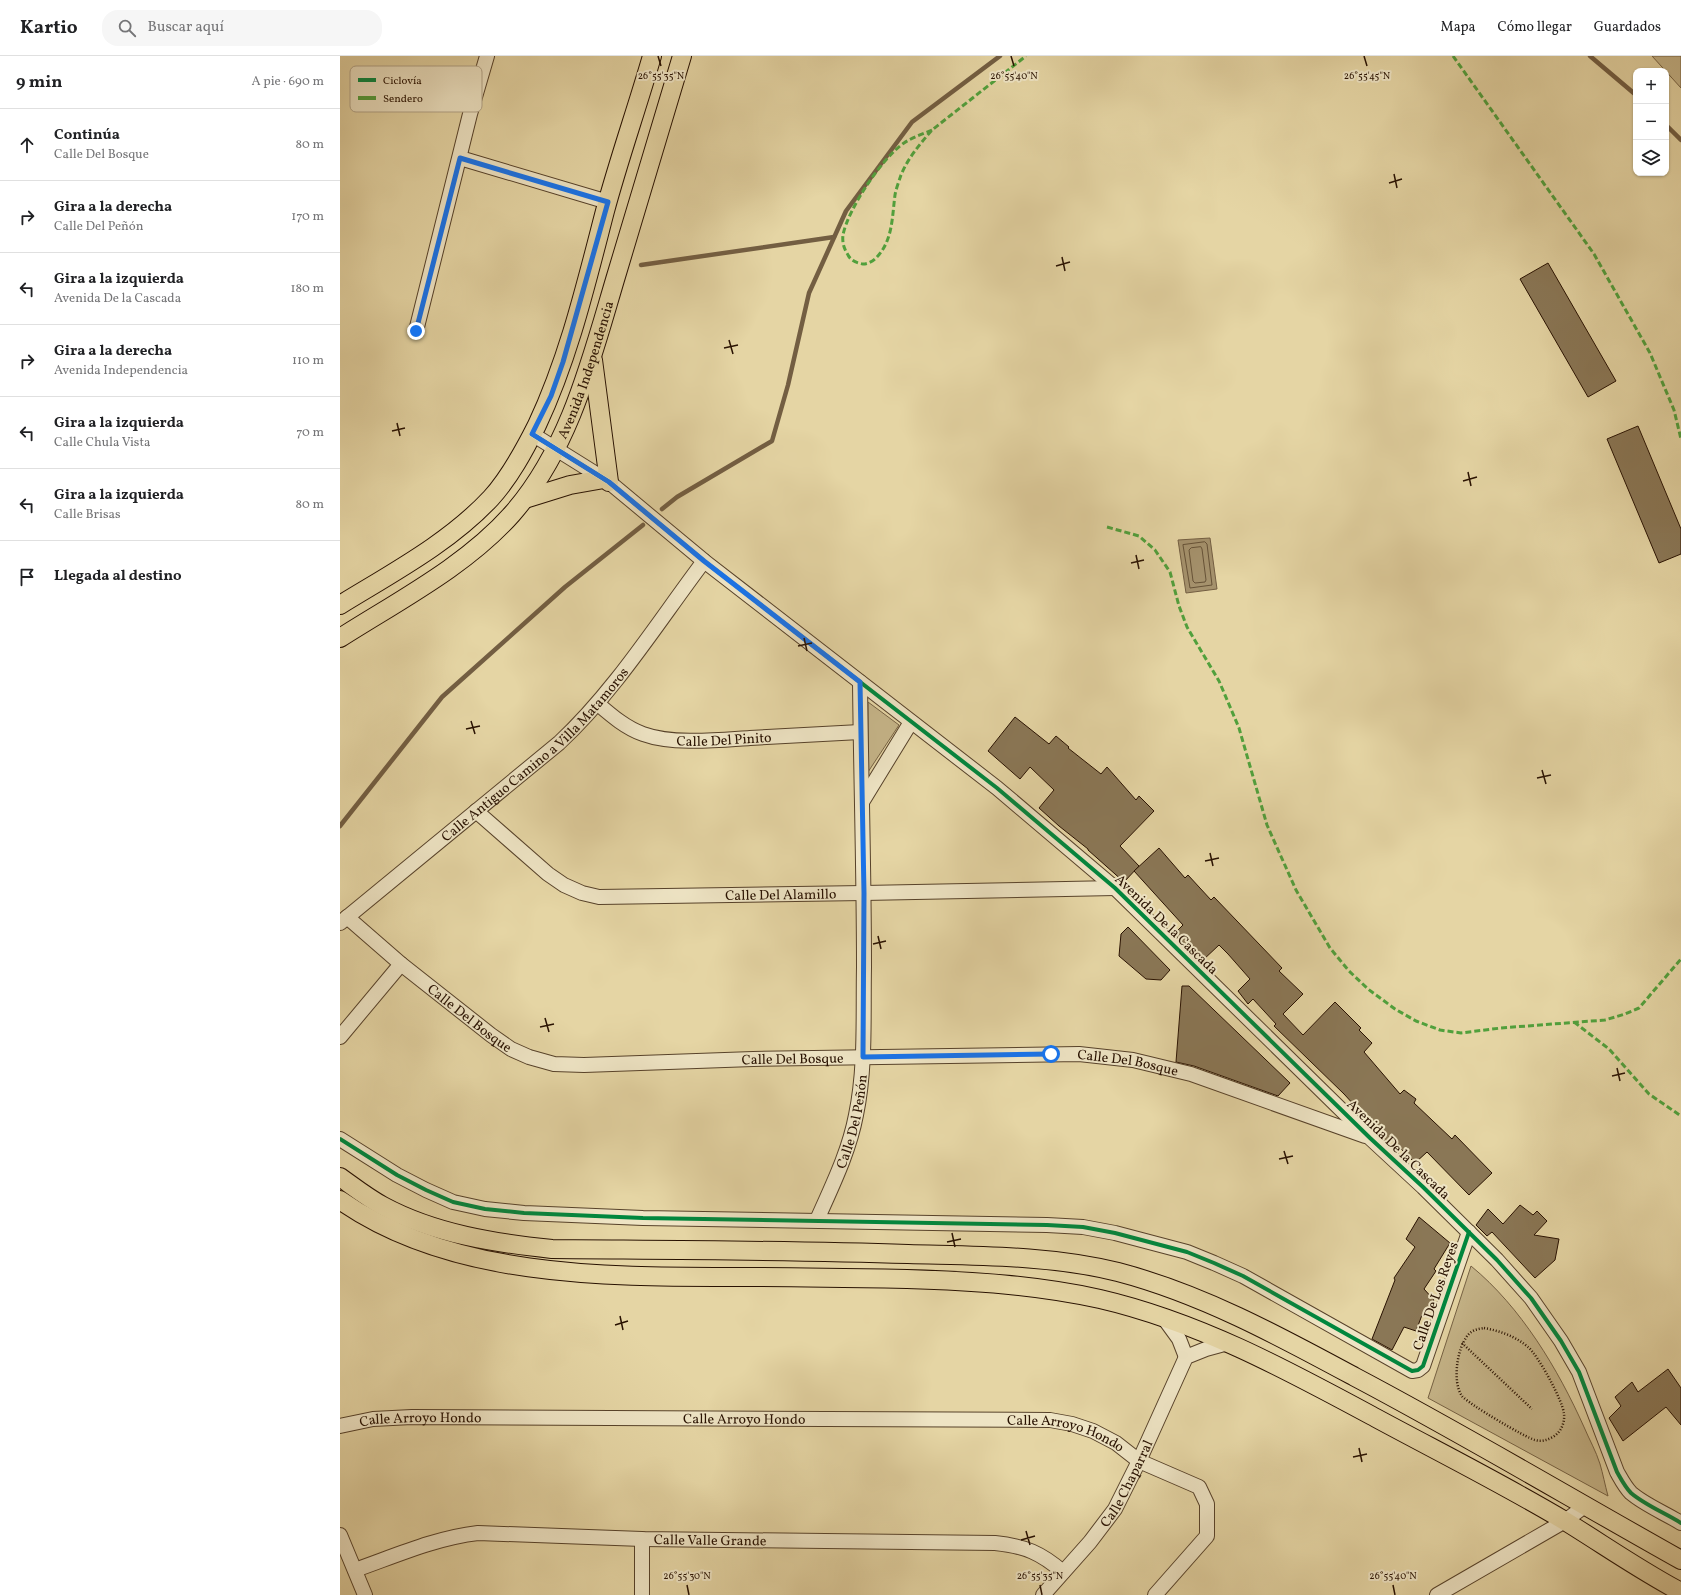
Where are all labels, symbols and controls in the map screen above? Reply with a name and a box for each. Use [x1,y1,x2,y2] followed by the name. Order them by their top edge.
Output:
[102,10,382,46] search box
[20,15,78,41] text: Kartio
[116,17,138,39] icon: search
[148,17,224,38] text: Buscar aquí
[1441,18,1476,37] text: Mapa
[1498,18,1572,37] text: Cómo llegar
[1594,18,1661,37] text: Guardados
[350,66,482,112] legend
[1633,68,1669,176] map controls
[1633,68,1669,104] button: +
[638,69,685,83] text: 26°55'35"N
[990,69,1038,83] text: 26°55'40"N
[1344,69,1391,83] text: 26°55'45"N
[16,71,62,94] text: 9 min
[251,73,324,91] text: A pie · 690 m
[383,74,422,89] text: Ciclovía
[383,92,423,107] text: Sendero
[1633,104,1669,140] button: −
[54,125,120,146] text: Continúa
[16,134,38,156] icon: ahead
[295,136,324,154] text: 80 m
[1633,140,1669,176] button: layers
[54,146,149,164] text: Calle Del Bosque
[54,197,172,218] text: Gira a la derecha
[16,206,38,228] icon: right
[291,208,324,226] text: 170 m
[54,218,144,236] text: Calle Del Peñón
[54,269,184,290] text: Gira a la izquierda
[16,278,38,300] icon: left
[290,280,324,298] text: 180 m
[54,290,181,308] text: Avenida De la Cascada
[554,299,619,442] street label: Avenida Independencia
[407,322,425,340] route end
[54,341,172,362] text: Gira a la derecha
[16,350,38,372] icon: right
[292,352,324,370] text: 110 m
[54,362,188,380] text: Avenida Independencia
[54,413,184,434] text: Gira a la izquierda
[16,422,38,444] icon: left
[296,424,324,442] text: 70 m
[54,434,150,452] text: Calle Chula Vista
[54,485,184,506] text: Gira a la izquierda
[16,494,38,516] icon: left
[295,496,324,514] text: 80 m
[54,506,121,524] text: Calle Brisas
[16,566,38,588] icon: arrive
[54,566,182,587] text: Llegada al destino
[438,664,634,847] street label: Calle Antiguo Camino a Villa Matamoros
[676,729,772,752] street label: Calle Del Pinito
[1110,871,1222,980] street label: Avenida De la Cascada
[725,885,837,906] street label: Calle Del Alamillo
[423,980,515,1058] street label: Calle Del Bosque
[1042,1045,1060,1063] route start
[1076,1046,1180,1082] street label: Calle Del Bosque
[741,1050,844,1070] street label: Calle Del Bosque
[832,1074,873,1172] street label: Calle Del Peñón
[1342,1096,1454,1205] street label: Avenida De la Cascada
[1409,1240,1464,1353] street label: Calle De Los Reyes
[358,1409,481,1433] street label: Calle Arroyo Hondo
[683,1410,805,1430] street label: Calle Arroyo Hondo
[1007,1412,1128,1457] street label: Calle Arroyo Hondo
[1096,1437,1158,1532] street label: Calle Chaparral
[654,1531,767,1551] street label: Calle Valle Grande
[663,1569,711,1583] text: 26°55'30"N
[1017,1569,1064,1583] text: 26°55'35"N
[1369,1569,1417,1583] text: 26°55'40"N

